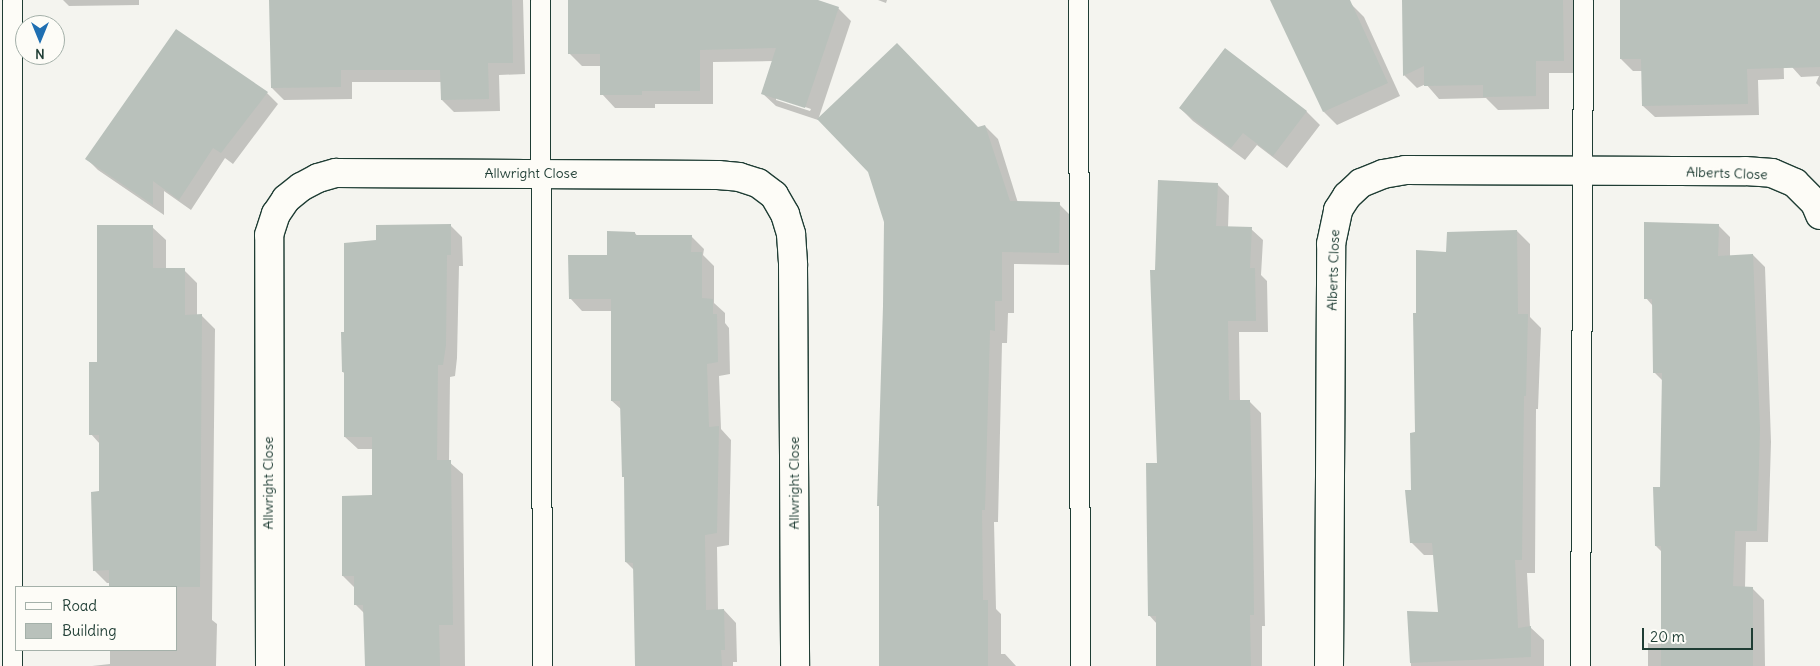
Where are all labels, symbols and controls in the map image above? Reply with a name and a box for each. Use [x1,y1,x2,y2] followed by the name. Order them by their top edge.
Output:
[15,15,65,65] north arrow
[35,45,45,63] text: N
[1686,163,1768,183] street label: Alberts Close
[484,165,578,181] street label: Allwright Close
[1323,229,1343,311] street label: Alberts Close
[260,436,276,530] street label: Allwright Close
[786,436,802,530] street label: Allwright Close
[15,586,178,651] legend
[62,596,97,615] text: Road
[1645,618,1756,650] scale bar
[62,621,117,640] text: Building
[1650,627,1685,646] text: 20 m

